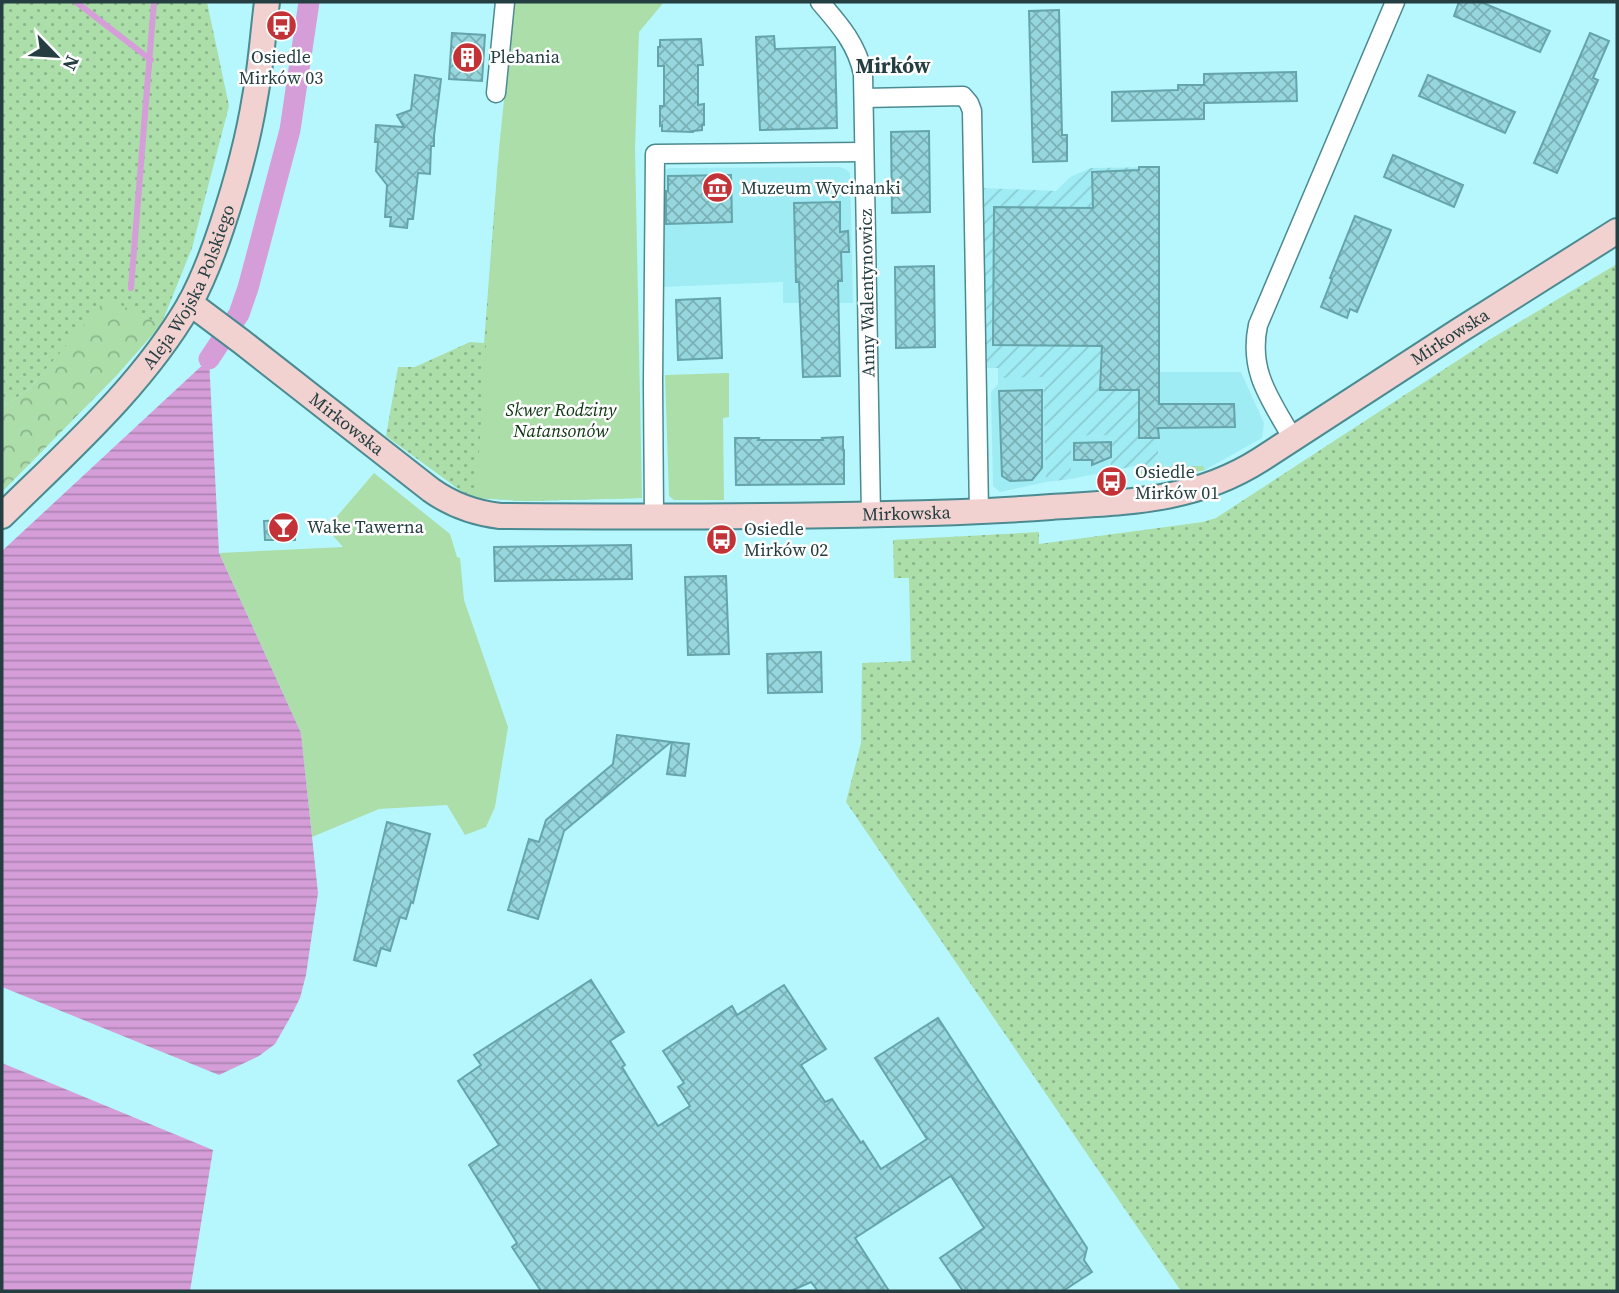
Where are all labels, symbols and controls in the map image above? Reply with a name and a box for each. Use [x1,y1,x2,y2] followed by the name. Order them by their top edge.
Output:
[264,9,298,43] bus stop icon: Osiedle Mirków 03
[21,21,91,91] north arrow
[450,40,484,74] building icon: Plebania
[239,44,323,90] place label: Osiedle Mirków 03
[490,44,561,69] place label: Plebania
[57,51,86,75] text: N
[855,51,931,80] district label: Mirków
[701,171,735,205] museum icon: Muzeum Wycinanki
[741,175,901,200] place label: Muzeum Wycinanki
[136,201,240,374] street label: Aleja Wojska Polskiego
[853,208,880,378] street label: Anny Walentynowicz
[1406,301,1494,371] street label: Mirkowska
[304,386,390,461] street label: Mirkowska
[505,397,617,443] park label: Skwer Rodziny Natansonów
[1135,459,1219,505] place label: Osiedle Mirków 01
[1095,465,1129,499] bus stop icon: Osiedle Mirków 01
[862,499,952,527] street label: Mirkowska
[267,510,301,544] bar icon: Wake Tawerna
[307,514,425,539] place label: Wake Tawerna
[744,516,828,562] place label: Osiedle Mirków 02
[704,522,738,556] bus stop icon: Osiedle Mirków 02

